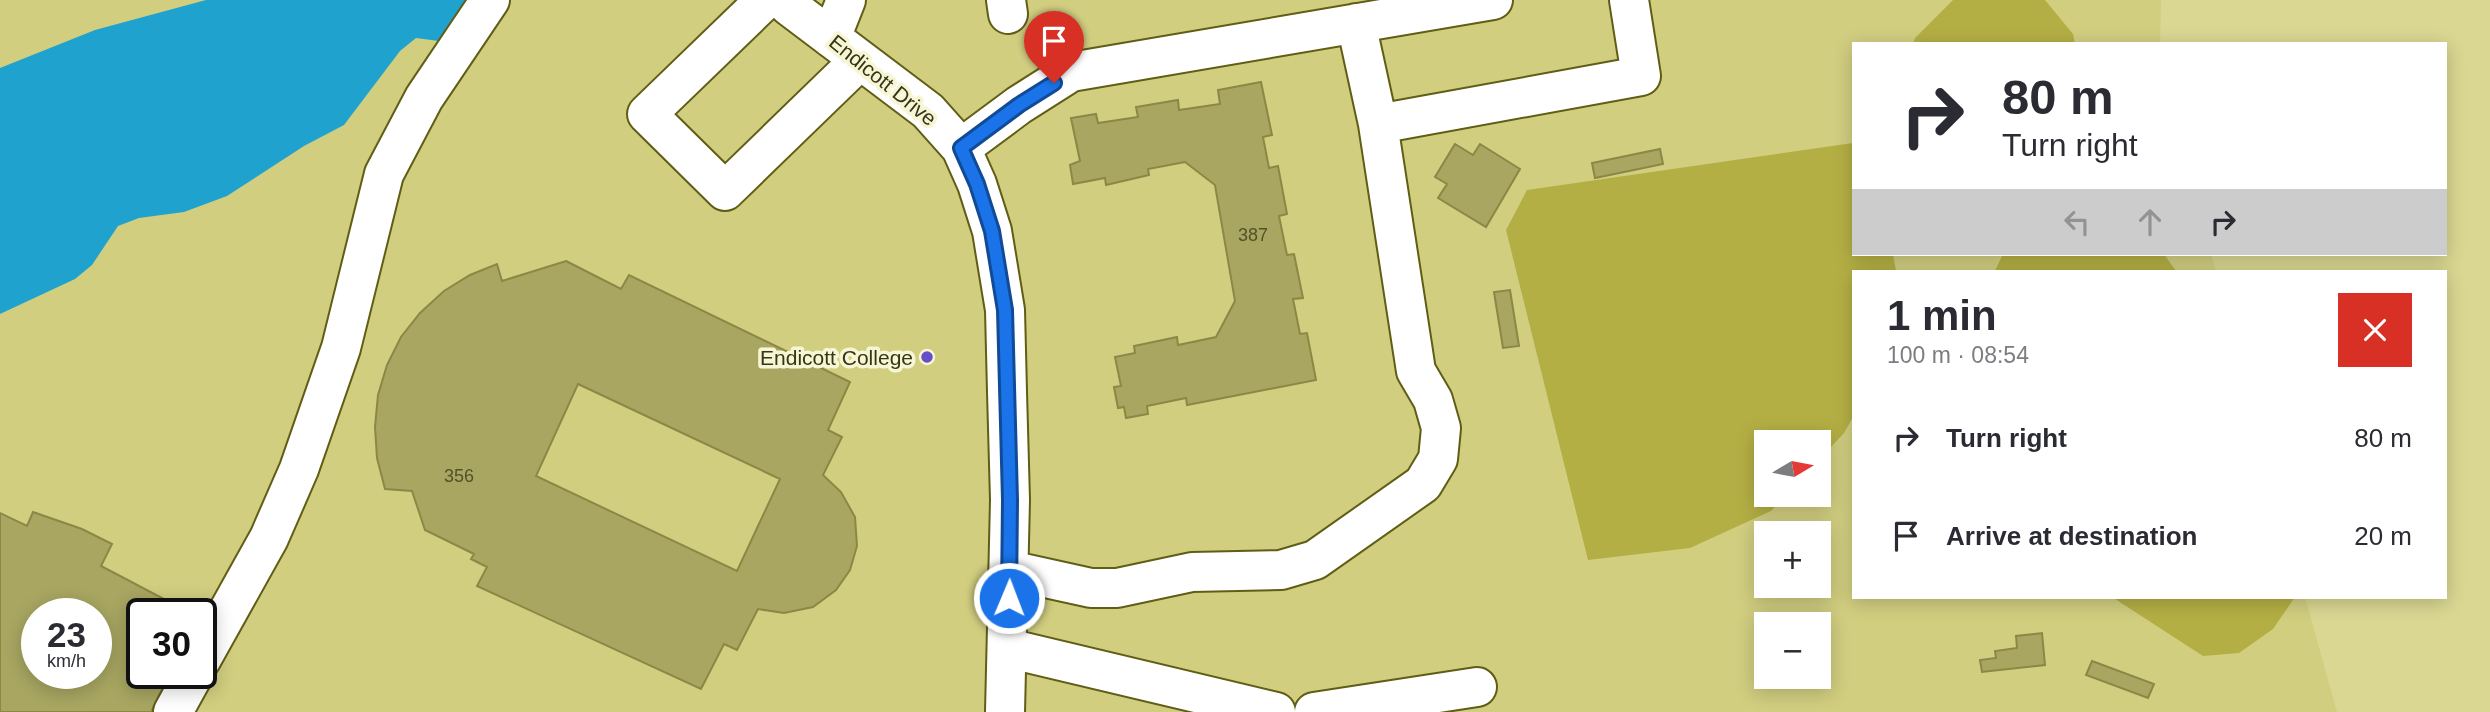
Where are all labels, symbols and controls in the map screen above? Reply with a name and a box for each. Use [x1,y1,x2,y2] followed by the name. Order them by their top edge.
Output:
[1024,11,1084,83] pin
[1035,22,1073,60] icon: arrive
[825,30,941,130] street label: Endicott Drive
[1887,70,1978,161] icon: right
[2002,70,2114,124] text: 80 m
[2002,127,2138,163] text: Turn right
[2058,203,2096,241] icon: left
[2131,203,2169,241] icon: ahead
[2204,203,2242,241] icon: right
[1238,225,1268,245] house number: 387
[1887,292,1997,339] text: 1 min
[2338,293,2412,367] button: close
[1887,342,2029,368] text: 100 m · 08:54
[760,346,913,369] place label: Endicott College
[919,349,935,365] marker: Endicott College
[1887,419,1925,457] icon: right
[1946,423,2067,453] text: Turn right
[2354,423,2412,453] text: 80 m
[1754,430,1830,508] north arrow
[1754,430,1831,689] map controls
[444,466,474,486] house number: 356
[1887,517,1925,555] icon: arrive
[1754,521,1831,598] button: +
[1946,521,2197,551] text: Arrive at destination
[2354,521,2412,551] text: 20 m
[972,561,1046,635] position arrow
[126,598,217,689] speed limit sign: 30
[1754,612,1831,689] button: −
[47,615,86,654] text: 23
[47,651,86,671] text: km/h

